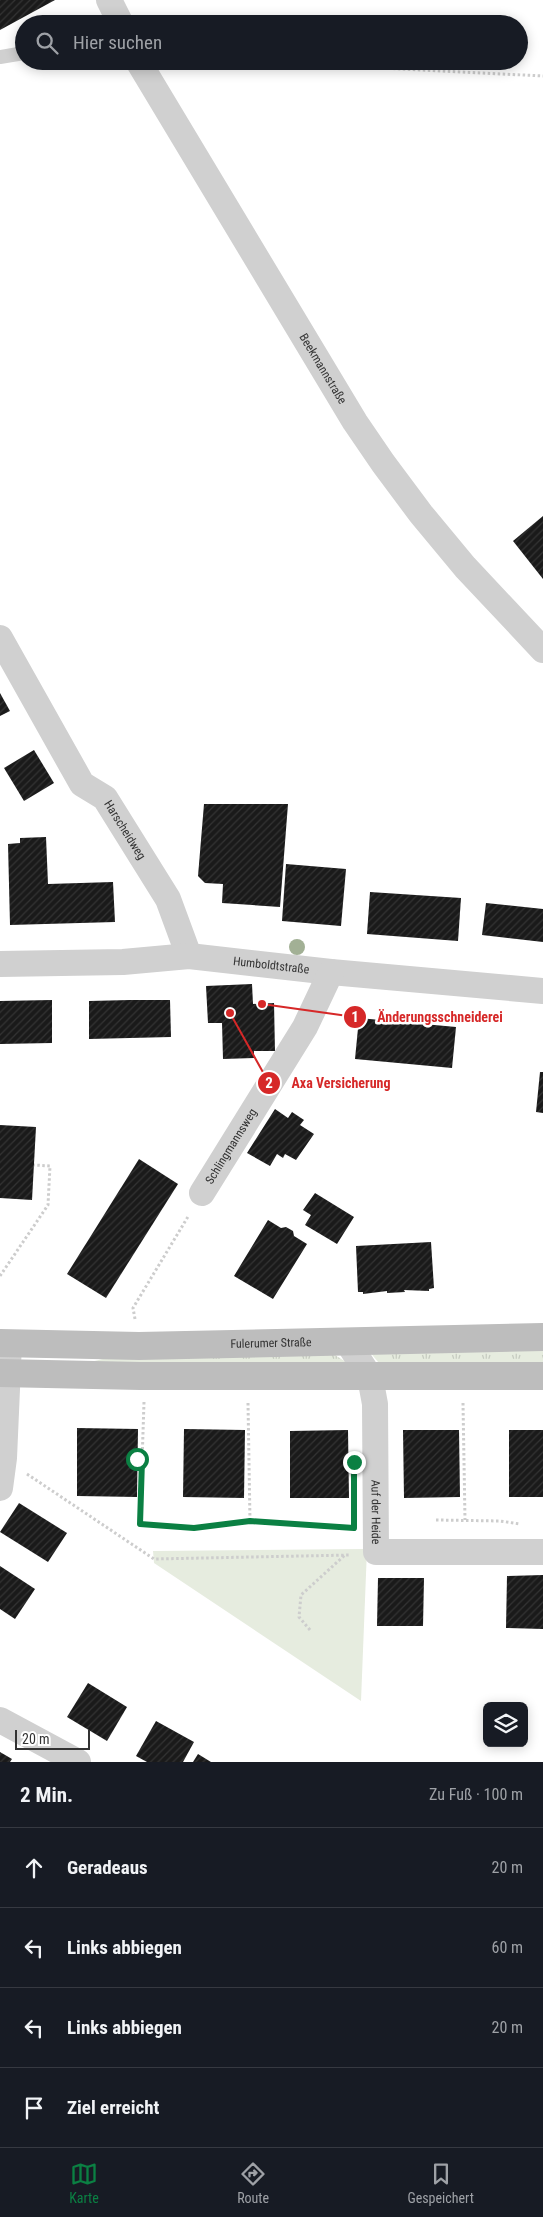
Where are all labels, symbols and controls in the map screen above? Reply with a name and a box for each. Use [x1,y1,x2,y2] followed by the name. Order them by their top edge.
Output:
[15,15,528,70] search box
[33,29,61,57] icon: search
[73,31,162,54] text: Hier suchen
[296,331,350,407] street label: Beekmannstraße
[101,798,149,862] street label: Harscheidweg
[232,954,310,977] street label: Humboldtstraße
[342,1002,513,1031] callout: Änderungsschneiderei
[351,1008,359,1026] text: 1
[377,1009,503,1025] text: Änderungsschneiderei
[256,1068,400,1097] callout: Axa Versicherung
[265,1074,273,1092] text: 2
[291,1075,391,1091] text: Axa Versicherung
[202,1106,260,1187] street label: Schlingmannsweg
[230,1335,312,1351] street label: Fulerumer Straße
[126,1448,149,1471] route start
[343,1451,366,1474] route end
[369,1480,383,1545] street label: Auf der Heide
[483,1702,528,1747] map controls
[483,1702,528,1747] button: layers
[15,1727,90,1750] scale bar
[22,1731,50,1747] text: 20 m
[20,1783,73,1807] text: 2 Min.
[429,1785,523,1804] text: Zu Fuß · 100 m
[20,1854,48,1882] icon: ahead
[67,1856,148,1879] text: Geradeaus
[491,1858,523,1877] text: 20 m
[20,1934,48,1962] icon: left
[67,1936,182,1959] text: Links abbiegen
[491,1938,523,1957] text: 60 m
[20,2014,48,2042] icon: left
[67,2016,182,2039] text: Links abbiegen
[491,2018,523,2037] text: 20 m
[20,2094,48,2122] icon: arrive
[67,2096,159,2119] text: Ziel erreicht
[69,2160,99,2206] tab: Karte
[237,2160,269,2206] tab: Route
[407,2160,474,2206] tab: Gespeichert

